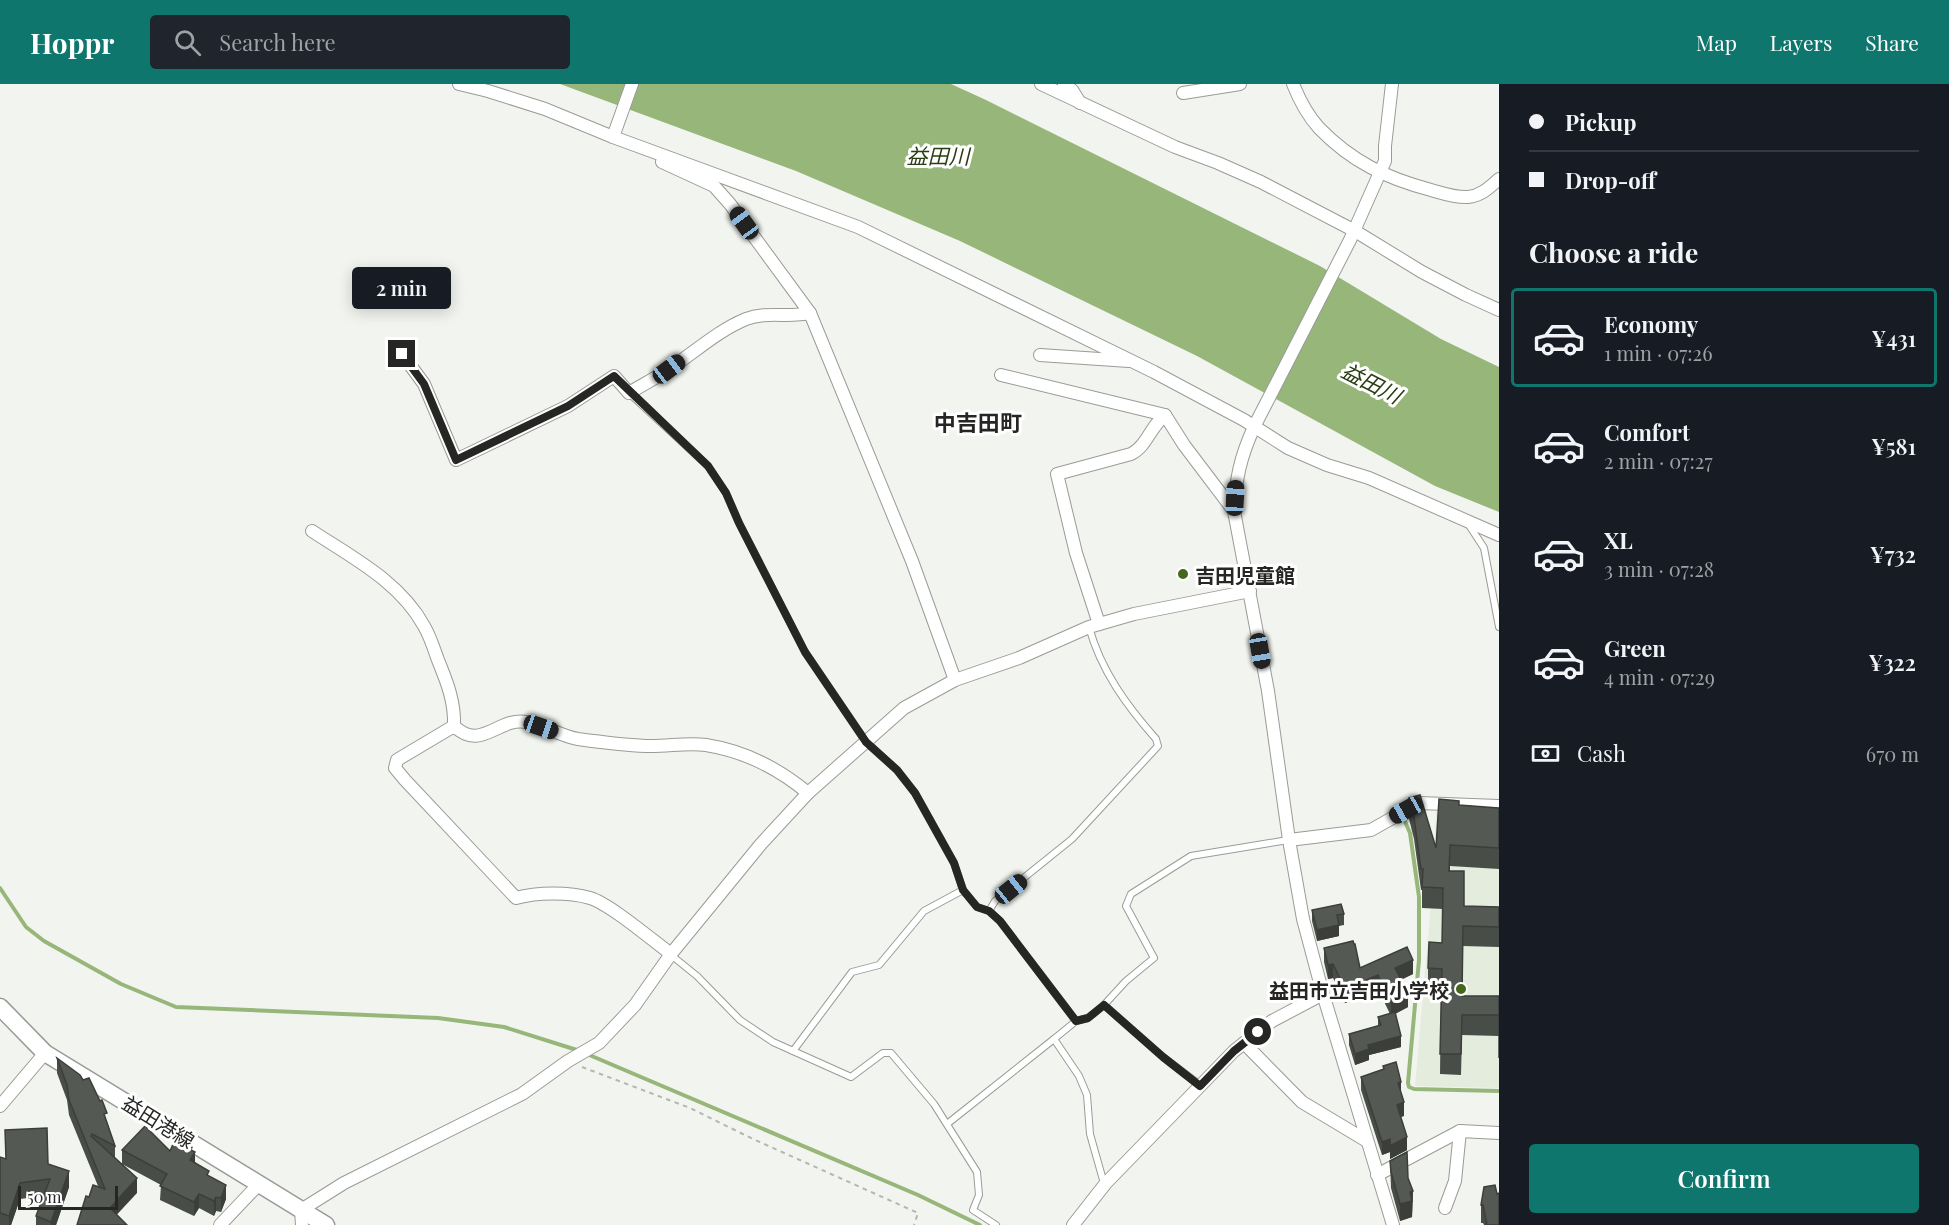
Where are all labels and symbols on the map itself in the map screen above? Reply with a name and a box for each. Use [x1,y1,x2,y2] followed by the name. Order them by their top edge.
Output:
[907,141,971,169] water label: 益田川
[726,203,762,243] car
[352,267,452,309] callout: 2 min
[388,340,415,367] route end
[649,351,689,387] car
[1338,355,1408,410] water label: 益田川
[934,407,1022,437] district label: 中吉田町
[1225,480,1245,516] car
[1195,561,1295,588] place label: 吉田児童館
[1176,567,1190,581] marker: 吉田児童館
[1248,632,1272,670] car
[521,713,561,741] car
[1386,793,1426,827] car
[991,871,1031,907] car
[1269,976,1449,1003] place label: 益田市立吉田小学校
[1454,982,1468,996] marker: 益田市立吉田小学校
[1244,1018,1271,1045] route start
[118,1088,200,1154] street label: 益田港線
[18,1183,118,1210] scale bar

